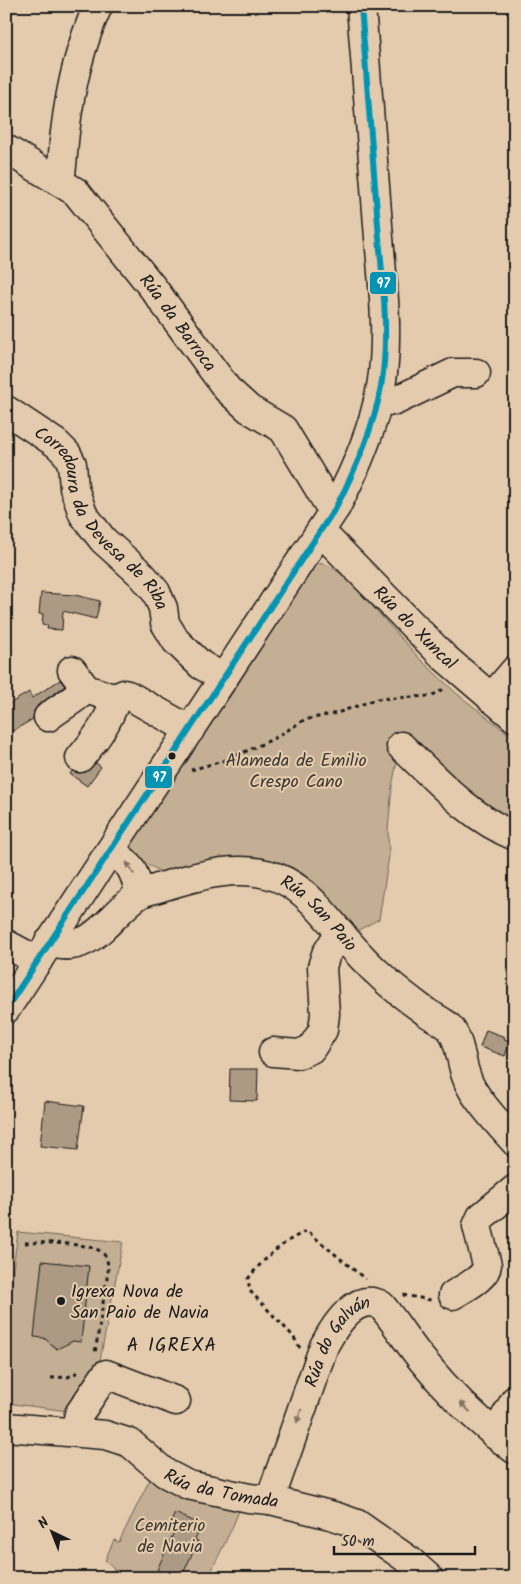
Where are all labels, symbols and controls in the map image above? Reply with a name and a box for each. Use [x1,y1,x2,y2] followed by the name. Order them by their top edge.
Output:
[131,268,223,379] street label: Rúa da Barroca
[369,271,397,295] line badge: 97
[376,273,390,295] text: 97
[28,419,175,615] street label: Corredoura da Devesa de Riba
[365,579,463,678] street label: Rúa do Xuncal
[225,747,367,797] park label: Alameda de Emilio Crespo Cano
[167,751,177,761] unlabelled marker
[144,765,173,789] line badge: 97
[152,767,166,789] text: 97
[126,862,135,875] one-way arrow
[275,868,363,959] street label: Rúa San Paio
[71,1278,209,1328] place label: Igrexa Nova de San Paio de Navia
[298,1289,373,1391] street label: Rúa do Galván
[55,1295,67,1307] marker: Igrexa Nova de San Paio de Navia
[127,1331,217,1361] district label: A IGREXA
[459,1401,471,1413] one-way arrow
[295,1409,303,1424] one-way arrow
[158,1462,282,1518] street label: Rúa da Tomada
[28,1506,78,1556] north arrow
[33,1512,55,1534] text: N
[135,1512,205,1562] park label: Cemiterio de Navia
[334,1524,475,1556] scale bar
[341,1530,375,1554] text: 50 m

